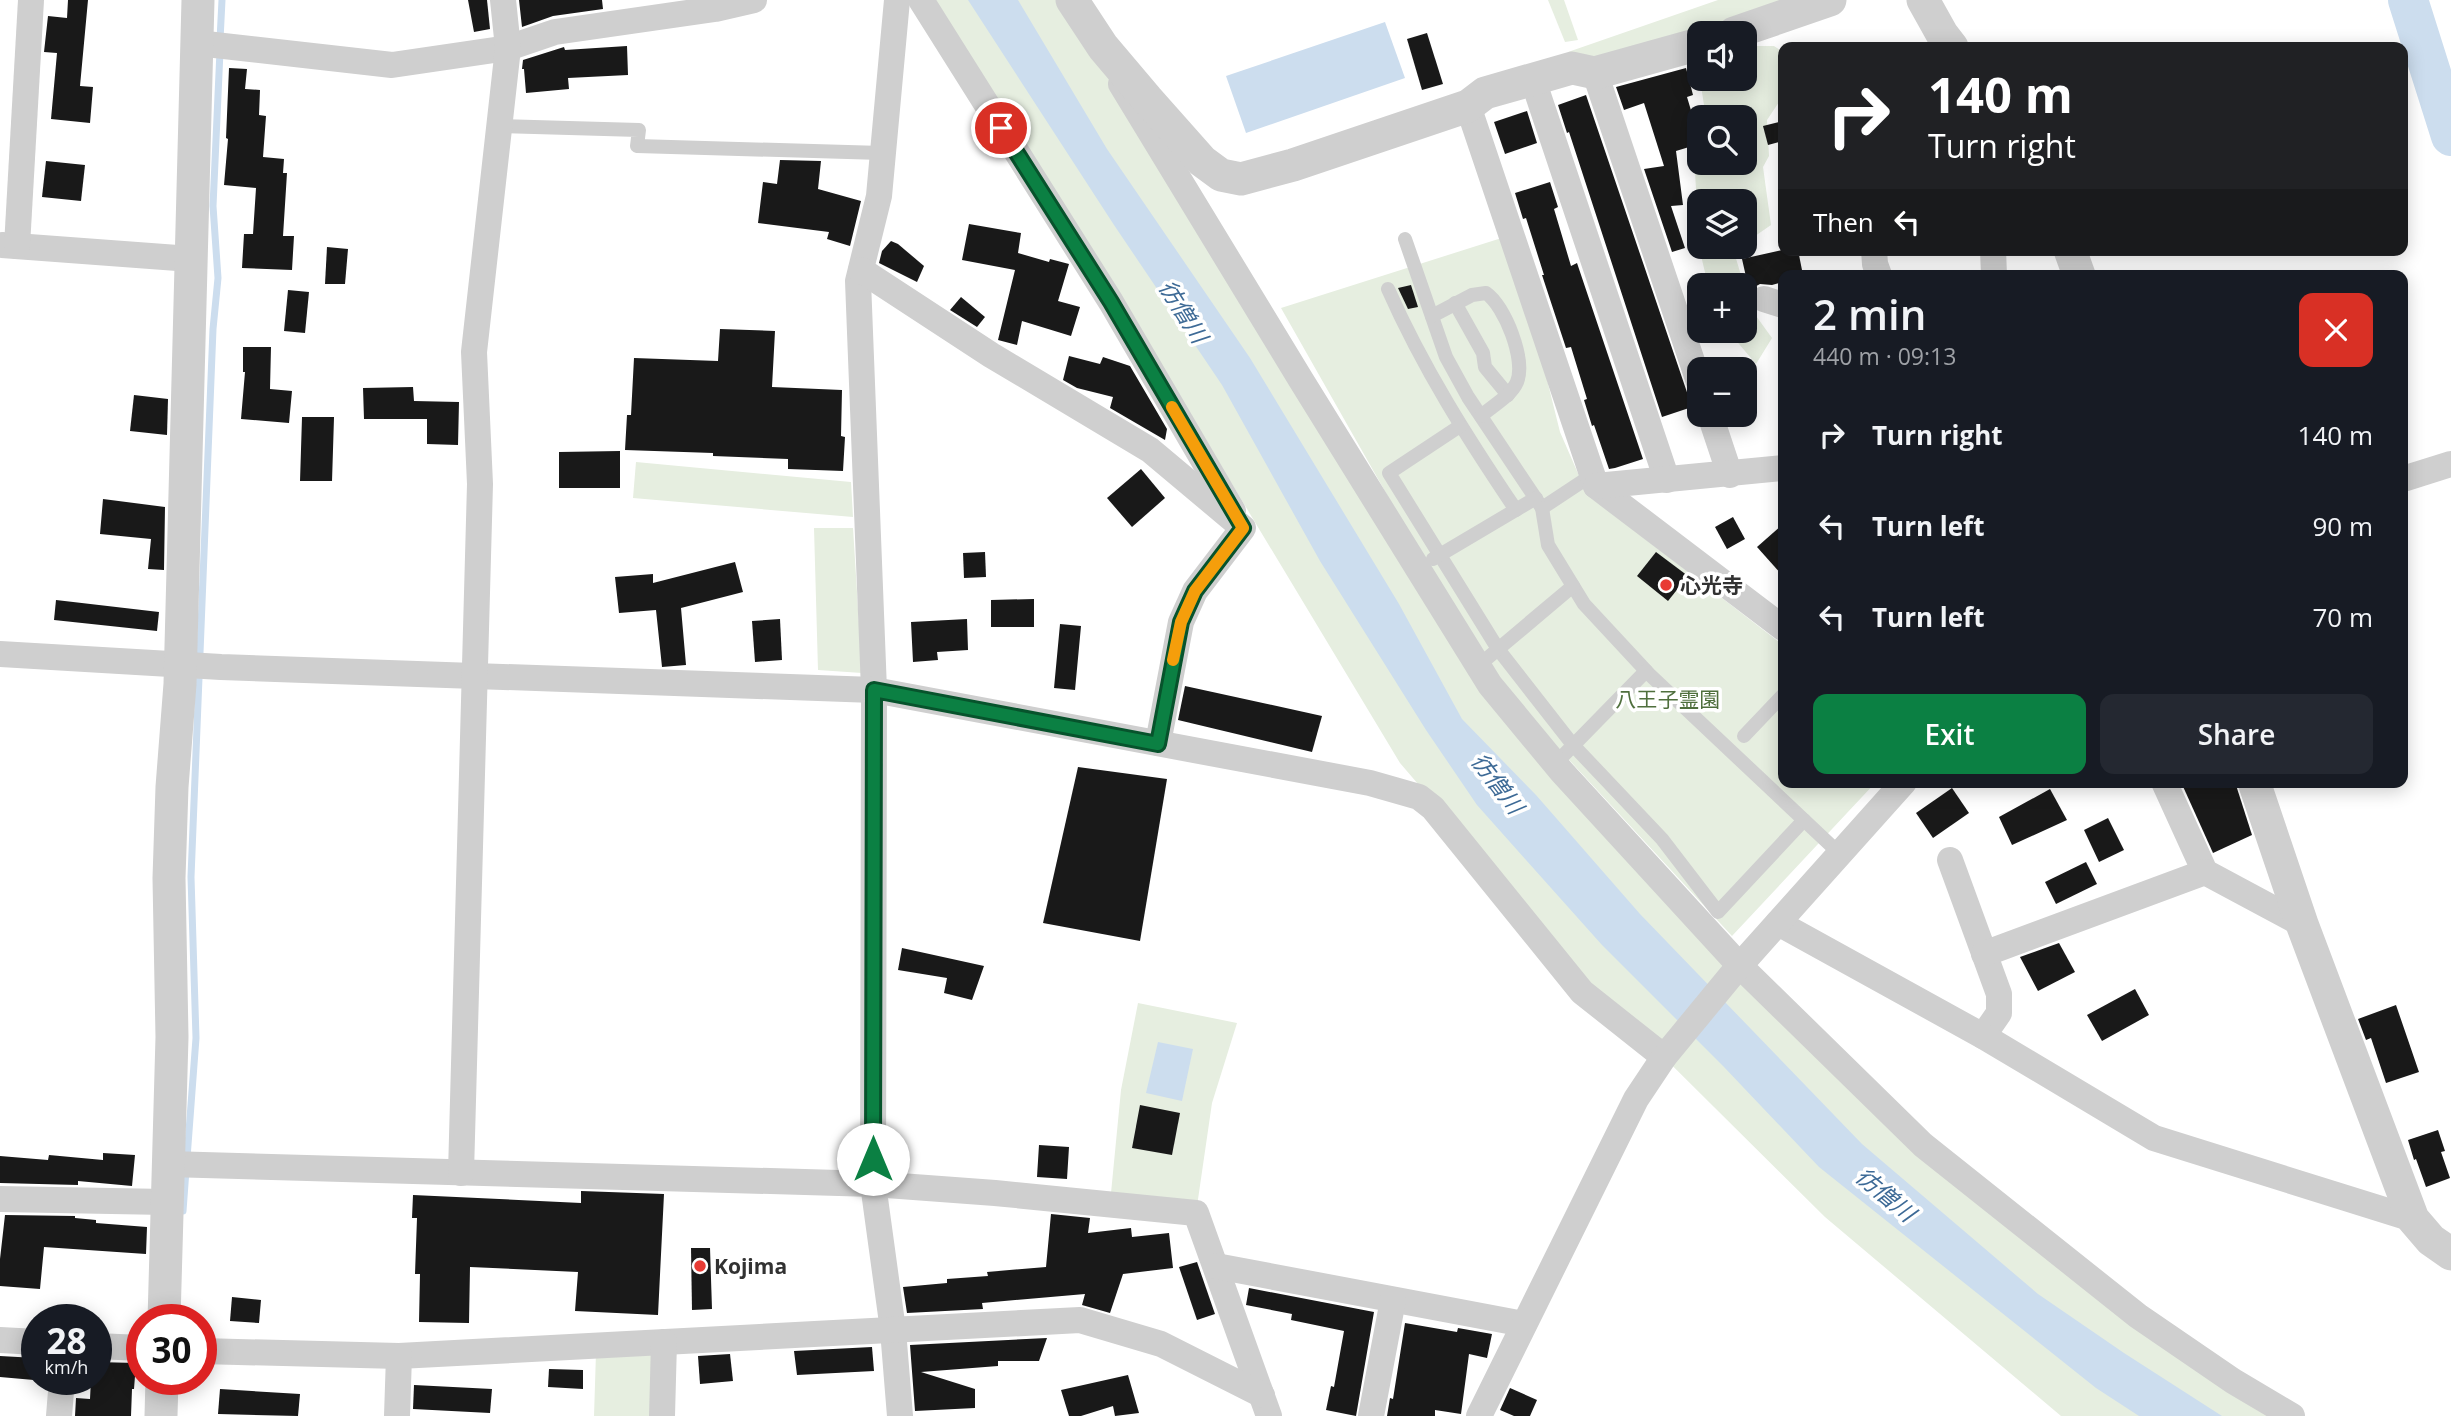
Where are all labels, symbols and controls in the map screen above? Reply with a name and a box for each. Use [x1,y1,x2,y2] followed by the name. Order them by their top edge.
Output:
[1687,21,1757,427] map controls
[1687,21,1757,91] button: sound
[1928,61,2073,127] text: 140 m
[1813,70,1904,161] icon: right
[971,98,1031,158] pin
[1687,105,1757,175] button: search
[982,109,1020,147] icon: arrive
[1928,124,2076,167] text: Turn right
[1687,189,1757,259] button: layers
[1888,203,1926,241] icon: left
[1813,204,1874,240] text: Then
[1152,273,1217,351] water label: 彷僧川
[1687,273,1757,343] button: +
[1813,285,1926,342] text: 2 min
[2299,293,2373,367] button: close
[1813,340,1956,372] text: 440 m · 09:13
[1687,357,1757,427] button: −
[1813,416,1851,454] icon: right
[1872,417,2003,453] text: Turn right
[2298,417,2373,453] text: 140 m
[1813,507,1851,545] icon: left
[1872,508,1984,544] text: Turn left
[2312,508,2373,544] text: 90 m
[1680,571,1743,599] place label: 心光寺
[1658,577,1674,593] marker: 心光寺
[1813,598,1851,636] icon: left
[1872,599,1984,635] text: Turn left
[2312,599,2373,635] text: 70 m
[1616,685,1721,713] park label: 八王子霊園
[1813,694,2086,774] button: Exit
[2100,694,2373,774] button: Share
[1464,746,1533,823] water label: 彷僧川
[836,1122,910,1196] position arrow
[1849,1160,1925,1230] water label: 彷僧川
[714,1252,787,1280] place label: Kojima
[692,1258,708,1274] marker: Kojima
[126,1304,217,1395] speed limit sign: 30
[46,1317,87,1364] text: 28
[45,1355,88,1379] text: km/h

